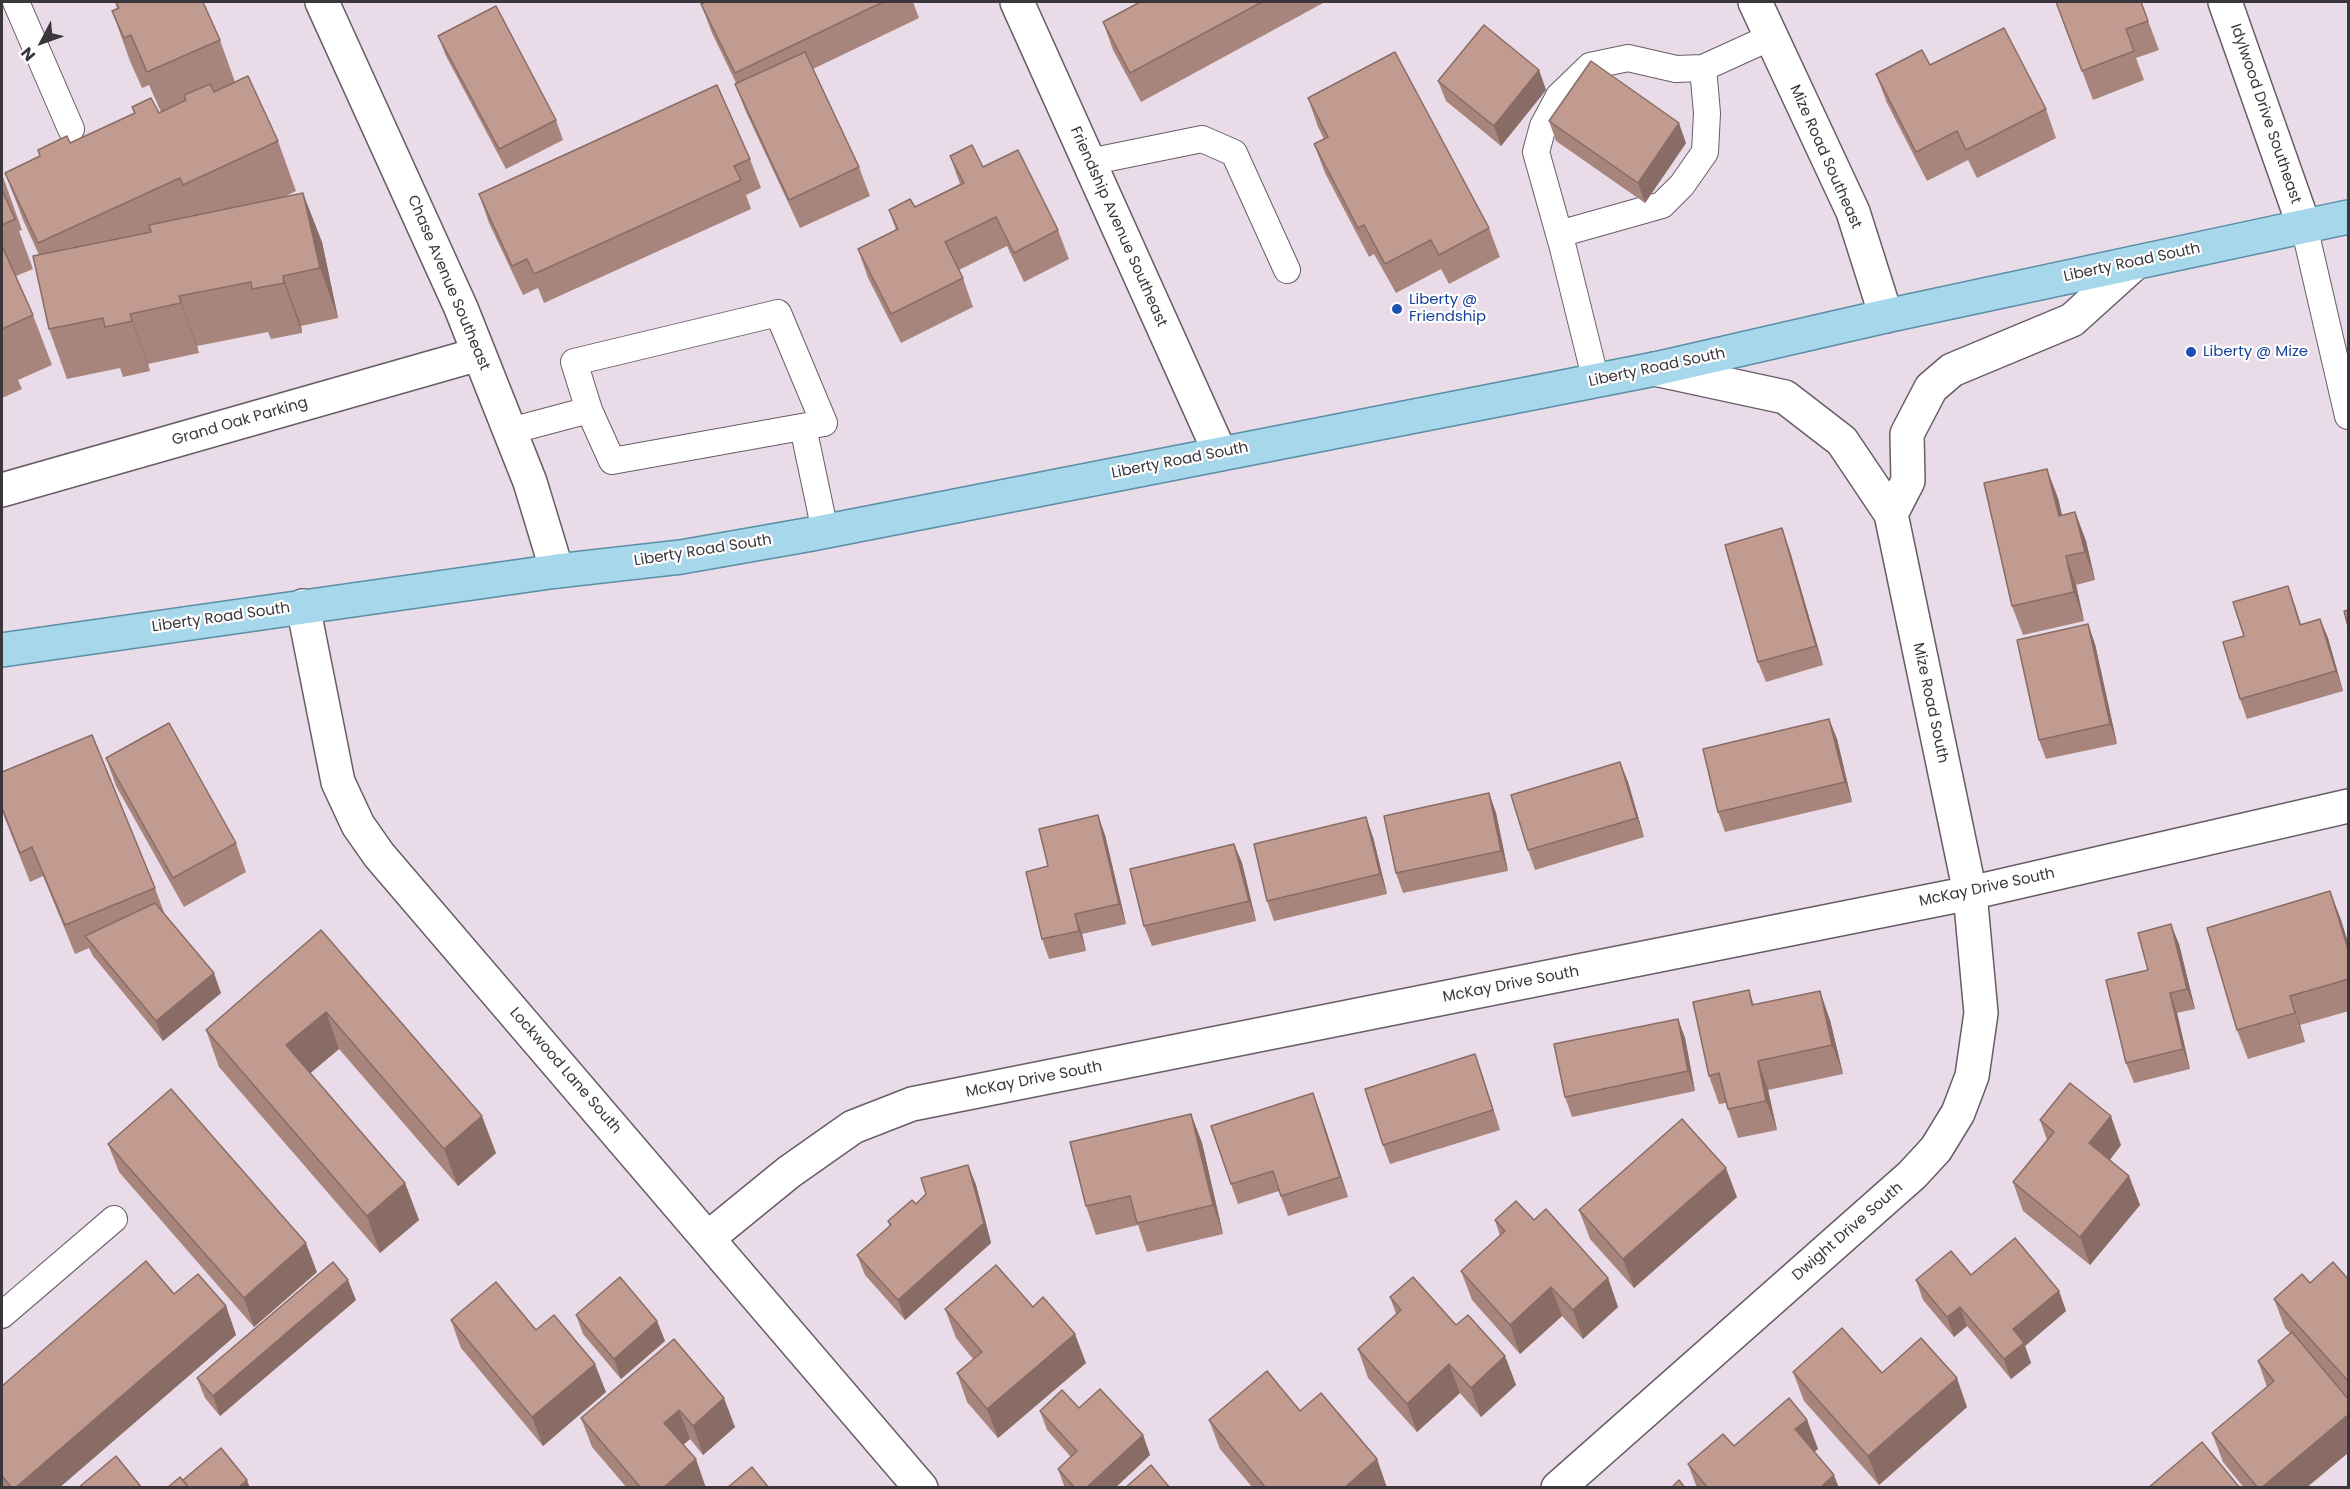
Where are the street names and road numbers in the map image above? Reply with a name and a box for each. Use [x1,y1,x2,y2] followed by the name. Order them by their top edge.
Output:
[2226,22,2304,206] street label: Idylwood Drive Southeast
[1785,82,1865,232] street label: Mize Road Southeast
[1066,124,1170,330] street label: Friendship Avenue Southeast
[403,193,493,373] street label: Chase Avenue Southeast
[2062,240,2202,286] street label: Liberty Road South
[1587,345,1727,391] street label: Liberty Road South
[170,394,310,450] street label: Grand Oak Parking
[1110,439,1250,483] street label: Liberty Road South
[633,531,773,571] street label: Liberty Road South
[151,599,291,637] street label: Liberty Road South
[1908,641,1952,765] street label: Mize Road South
[1918,865,2056,911] street label: McKay Drive South
[1441,963,1581,1007] street label: McKay Drive South
[505,1004,625,1138] street label: Lockwood Lane South
[964,1058,1104,1102] street label: McKay Drive South
[1789,1179,1907,1285] street label: Dwight Drive South

